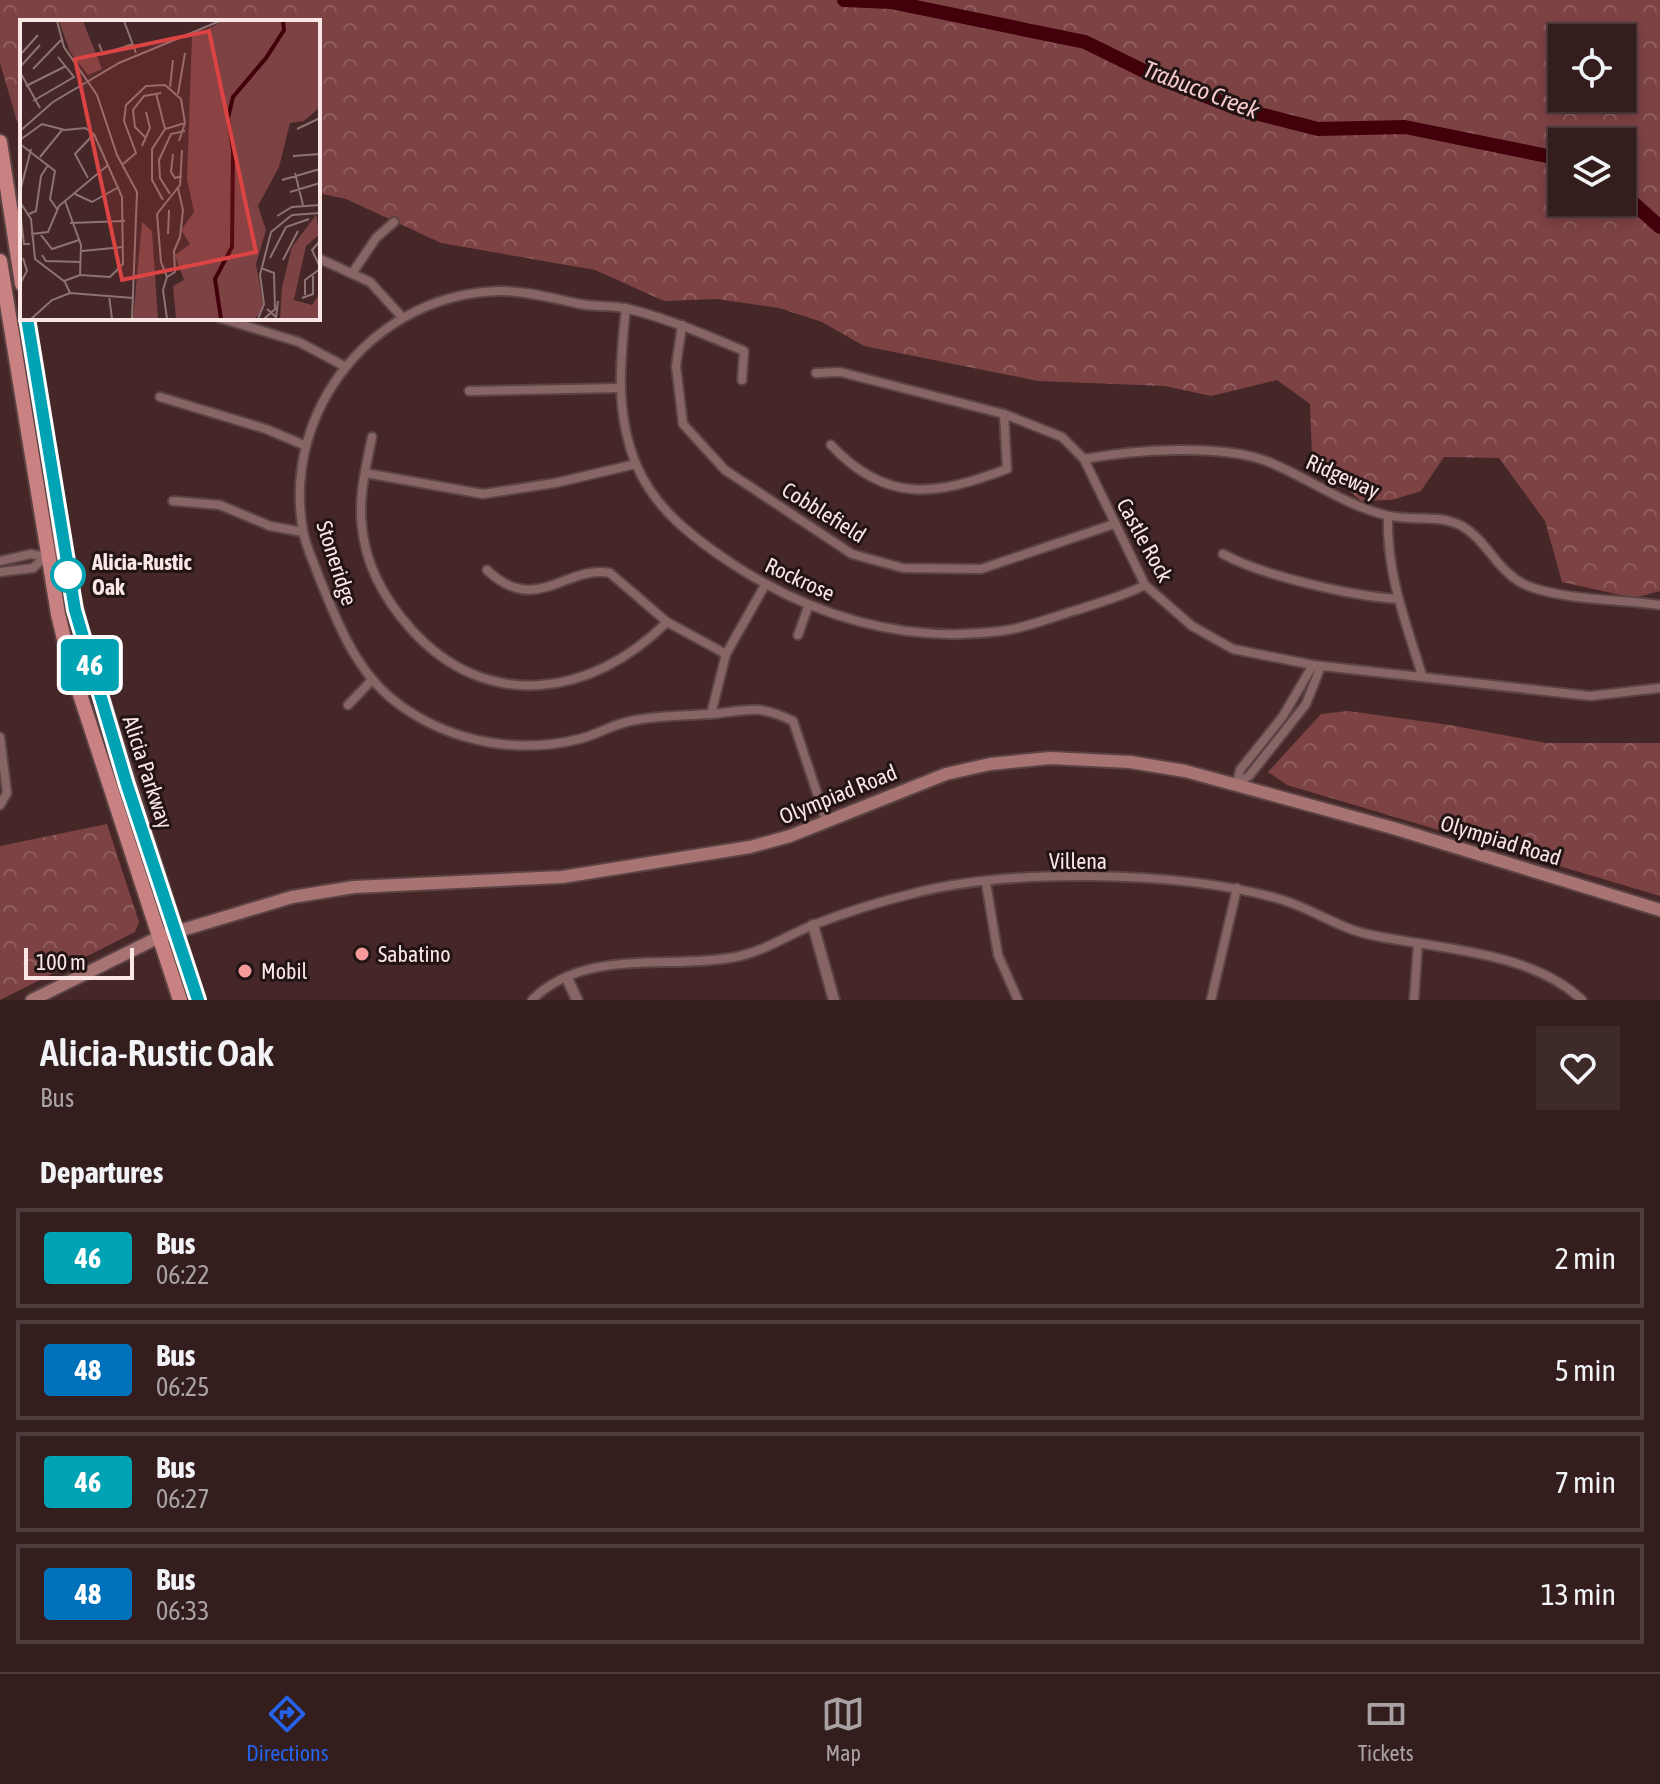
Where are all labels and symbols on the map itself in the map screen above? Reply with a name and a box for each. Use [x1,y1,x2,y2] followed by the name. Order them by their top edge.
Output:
[20,20,320,320] inset map
[1139,55,1263,124] water label: Trabuco Creek
[1302,448,1384,504] street label: Ridgeway
[777,476,871,548] street label: Cobblefield
[1111,493,1179,587] street label: Castle Rock
[311,517,363,609] street label: Stoneridge
[91,549,192,600] place label: Alicia-Rustic Oak
[761,552,839,606] street label: Rockrose
[51,558,85,592] marker: Alicia-Rustic Oak
[54,639,126,691] line badge: 46
[118,712,178,832] street label: Alicia Parkway
[775,759,901,829] street label: Olympiad Road
[1438,809,1564,871] street label: Olympiad Road
[1049,848,1107,874] street label: Villena
[378,941,451,967] place label: Sabatino
[24,944,134,980] scale bar
[353,945,371,963] marker: Sabatino
[261,958,308,984] place label: Mobil
[236,962,254,980] marker: Mobil

